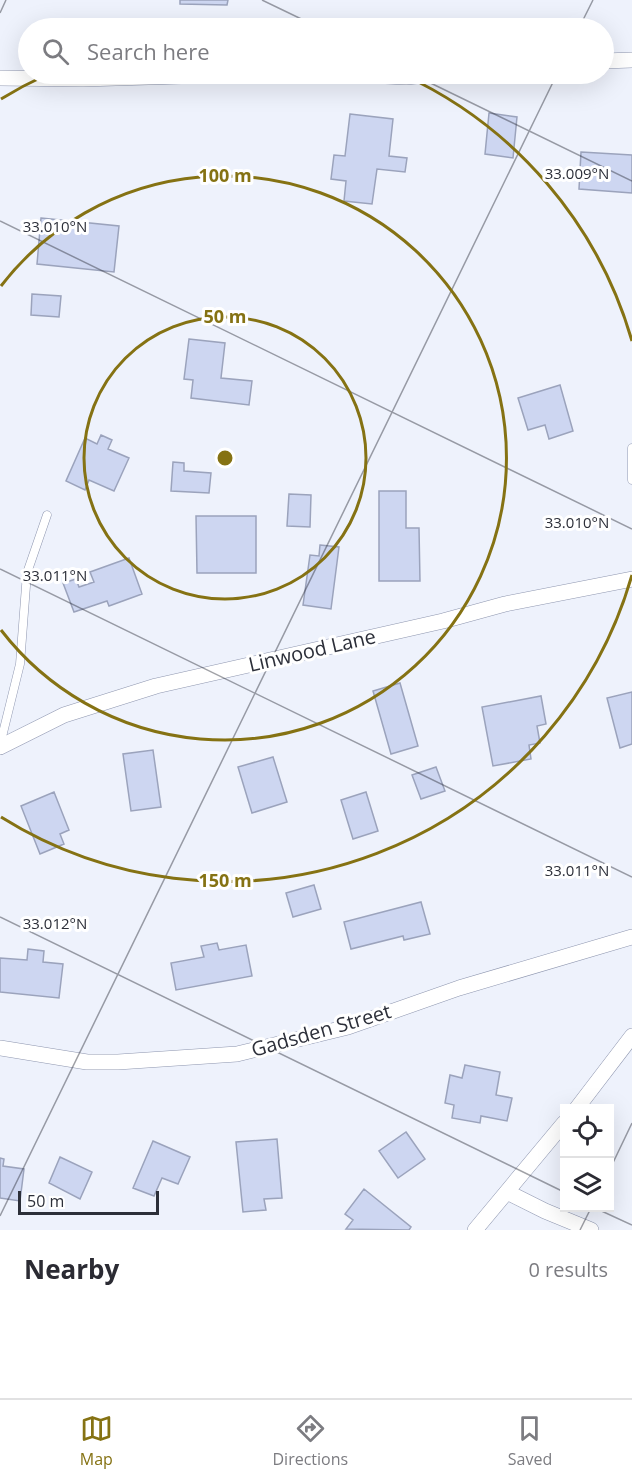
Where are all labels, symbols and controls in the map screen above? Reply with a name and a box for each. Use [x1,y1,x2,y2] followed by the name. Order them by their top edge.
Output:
[18,18,614,84] search box
[39,35,72,68] icon: search
[87,36,210,66] text: Search here
[198,163,252,187] text: 100 m
[545,163,609,183] text: 33.009°N
[23,216,87,236] text: 33.010°N
[204,304,246,328] text: 50 m
[215,448,235,468] centre of rings
[545,512,609,532] text: 33.010°N
[23,565,87,585] text: 33.011°N
[246,622,378,678] street label: Linwood Lane
[545,860,609,880] text: 33.011°N
[198,868,252,892] text: 150 m
[23,913,87,933] text: 33.012°N
[248,997,394,1063] street label: Gadsden Street
[560,1104,614,1212] map controls
[560,1104,614,1158] button: locate
[560,1158,614,1212] button: layers
[18,1188,159,1216] scale bar
[27,1190,64,1212] text: 50 m
[24,1251,119,1287] text: Nearby
[528,1256,608,1283] text: 0 results
[80,1412,113,1470] tab: Map
[272,1412,348,1470] tab: Directions
[508,1412,552,1470] tab: Saved

